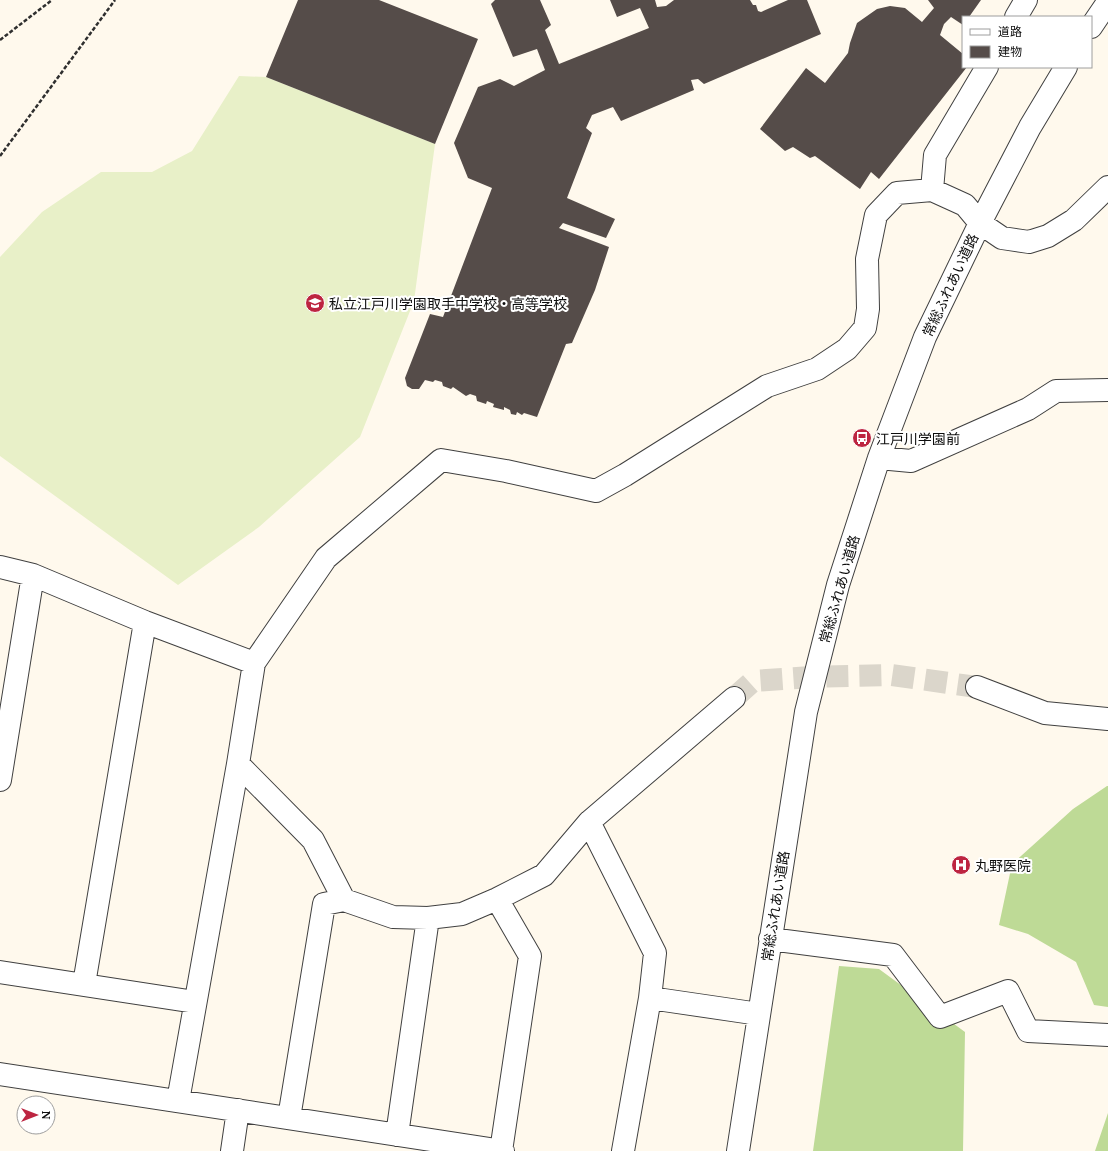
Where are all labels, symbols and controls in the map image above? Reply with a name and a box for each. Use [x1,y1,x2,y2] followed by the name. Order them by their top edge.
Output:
[962,16,1092,68] legend
[998,23,1022,40] text: 道路
[998,43,1022,60] text: 建物
[918,230,982,340] street label: 常総ふれあい道路
[304,292,326,314] school or university icon: 私立江戸川学園取手中学校・高等学校
[329,294,567,313] place label: 私立江戸川学園取手中学校・高等学校
[851,427,873,449] bus stop icon: 江戸川学園前
[876,429,960,448] place label: 江戸川学園前
[814,533,864,645] street label: 常総ふれあい道路
[757,849,793,963] street label: 常総ふれあい道路
[950,854,972,876] hospital icon: 丸野医院
[975,856,1031,875] place label: 丸野医院
[16,1095,56,1135] north arrow
[39,1111,54,1120] text: N

